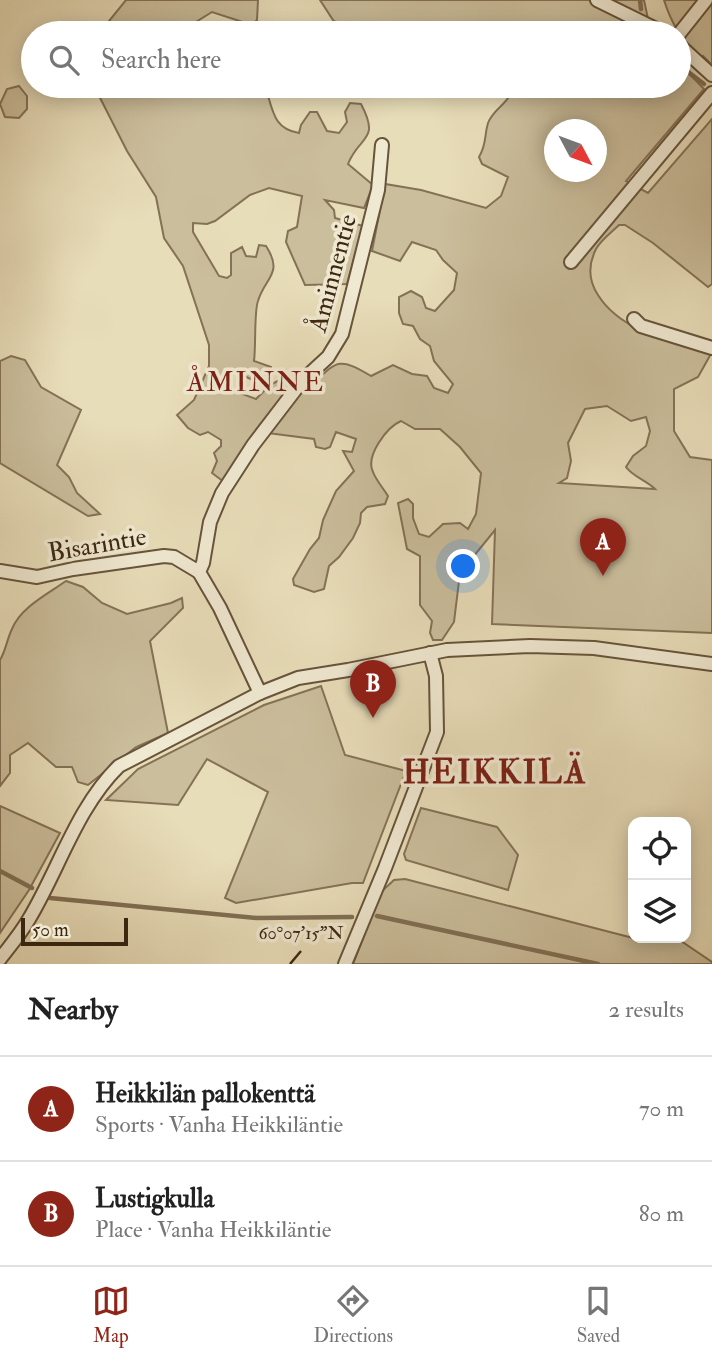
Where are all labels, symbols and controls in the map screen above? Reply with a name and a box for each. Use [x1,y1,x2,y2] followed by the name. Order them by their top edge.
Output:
[21,21,691,98] search box
[45,41,83,79] icon: search
[101,44,221,76] text: Search here
[544,119,607,182] north arrow
[300,210,364,337] street label: Åminnentie
[186,365,325,400] district label: ÅMINNE
[580,518,626,576] pin: A
[45,521,149,569] street label: Bisarintie
[446,549,480,583] your location
[350,660,396,718] pin: B
[402,751,588,793] district label: HEIKKILÄ
[628,817,691,943] map controls
[628,817,691,880] button: locate
[628,880,691,943] button: layers
[21,915,128,947] scale bar
[32,918,69,942] text: 50 m
[258,922,344,945] text: 60°07'15"N
[28,991,118,1028] text: Nearby
[609,995,684,1024] text: 2 results
[95,1078,315,1110] text: Heikkilän pallokenttä
[44,1094,58,1123] text: A
[639,1094,684,1123] text: 70 m
[95,1110,343,1139] text: Sports · Vanha Heikkiläntie
[95,1183,214,1215] text: Lustigkulla
[43,1199,59,1228] text: B
[639,1199,684,1228] text: 80 m
[95,1215,331,1244] text: Place · Vanha Heikkiläntie
[92,1282,130,1348] tab: Map
[313,1282,393,1348] tab: Directions
[577,1282,620,1348] tab: Saved

